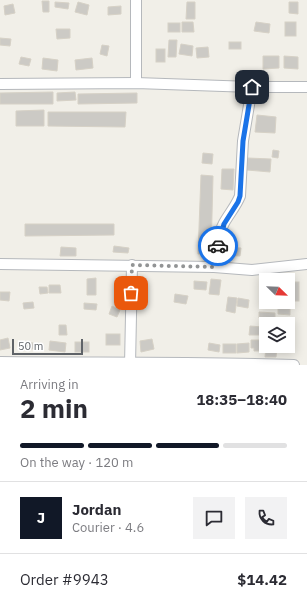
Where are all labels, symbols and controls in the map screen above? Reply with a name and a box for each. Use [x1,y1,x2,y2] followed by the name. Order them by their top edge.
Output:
[235,70,269,104] pin
[241,76,263,98] icon: home
[198,226,238,266] courier
[207,235,229,257] icon: car
[259,273,295,309] north arrow
[259,273,295,353] map controls
[114,276,148,310] pin
[120,282,142,304] icon: bag
[259,317,295,353] button: layers
[12,337,83,356] scale bar
[18,339,43,353] text: 50 m
[20,376,79,393] text: Arriving in
[196,390,287,409] text: 18:35–18:40
[20,391,88,425] text: 2 min
[20,454,133,471] text: On the way · 120 m
[193,497,235,539] button: chat
[245,497,287,539] button: phone
[72,500,121,519] text: Jordan
[37,508,45,527] text: J
[72,519,144,536] text: Courier · 4.6
[20,570,109,589] text: Order #9943
[237,570,287,589] text: $14.42

